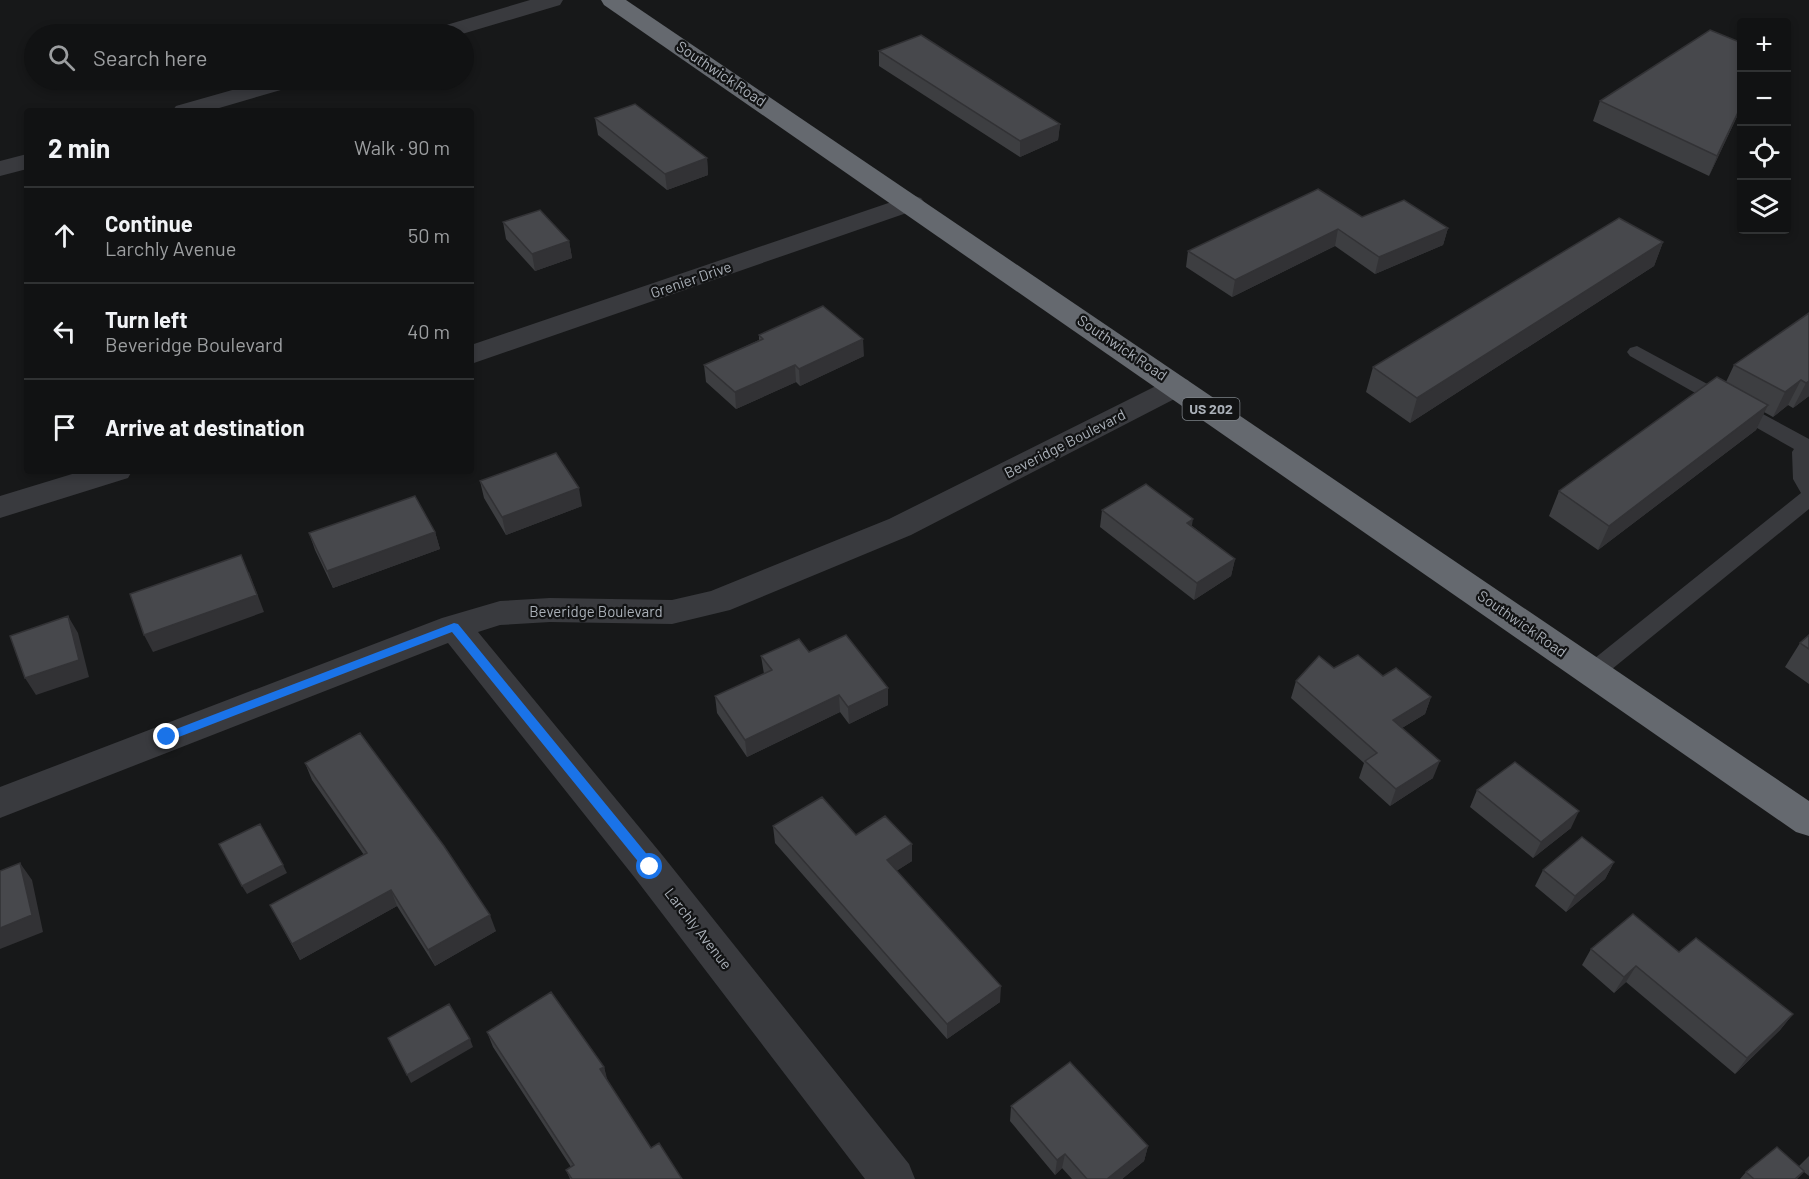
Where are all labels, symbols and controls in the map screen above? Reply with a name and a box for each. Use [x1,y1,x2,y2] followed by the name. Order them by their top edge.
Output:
[1737,18,1791,234] map controls
[1737,18,1791,72] button: +
[24,24,474,90] search box
[673,36,770,110] street label: Southwick Road
[45,41,78,74] icon: search
[93,44,207,70] text: Search here
[1737,72,1791,126] button: −
[1737,126,1791,180] button: locate
[48,132,110,163] text: 2 min
[354,135,450,159] text: Walk · 90 m
[1737,180,1791,234] button: layers
[105,210,193,236] text: Continue
[48,219,81,252] icon: ahead
[408,223,450,247] text: 50 m
[105,236,236,260] text: Larchly Avenue
[648,257,733,301] street label: Grenier Drive
[105,306,188,332] text: Turn left
[1074,310,1171,384] street label: Southwick Road
[48,315,81,348] icon: left
[407,319,450,343] text: 40 m
[105,332,283,356] text: Beveridge Boulevard
[1182,398,1240,420] road number: US 202
[1001,405,1128,481] street label: Beveridge Boulevard
[48,411,81,444] icon: arrive
[105,414,304,440] text: Arrive at destination
[1475,586,1571,661] street label: Southwick Road
[529,602,663,620] street label: Beveridge Boulevard
[153,723,179,749] route end
[636,853,662,879] route start
[661,884,736,973] street label: Larchly Avenue

